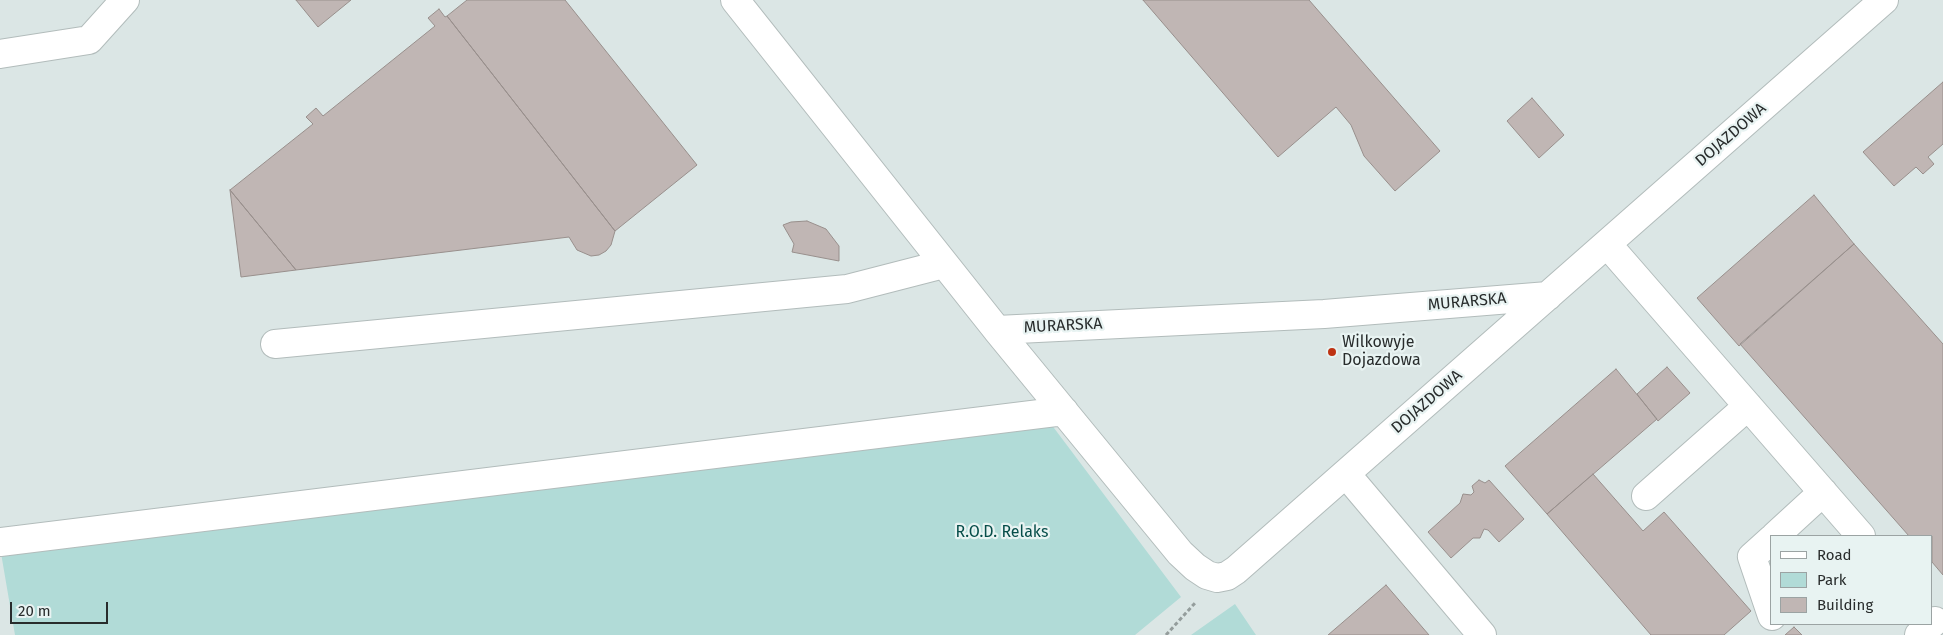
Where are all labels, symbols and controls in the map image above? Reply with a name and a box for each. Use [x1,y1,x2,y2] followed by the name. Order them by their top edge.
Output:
[1692,99,1770,171] street label: DOJAZDOWA
[1427,289,1507,315] street label: MURARSKA
[1023,314,1103,338] street label: MURARSKA
[1342,333,1421,371] place label: Wilkowyje Dojazdowa
[1326,346,1338,358] marker: Wilkowyje Dojazdowa
[1388,366,1466,438] street label: DOJAZDOWA
[956,523,1048,543] park label: R.O.D. Relaks
[1770,535,1933,625] legend
[1817,546,1852,564] text: Road
[1817,571,1847,589] text: Park
[12,592,110,624] scale bar
[1817,596,1873,614] text: Building
[18,602,51,620] text: 20 m

